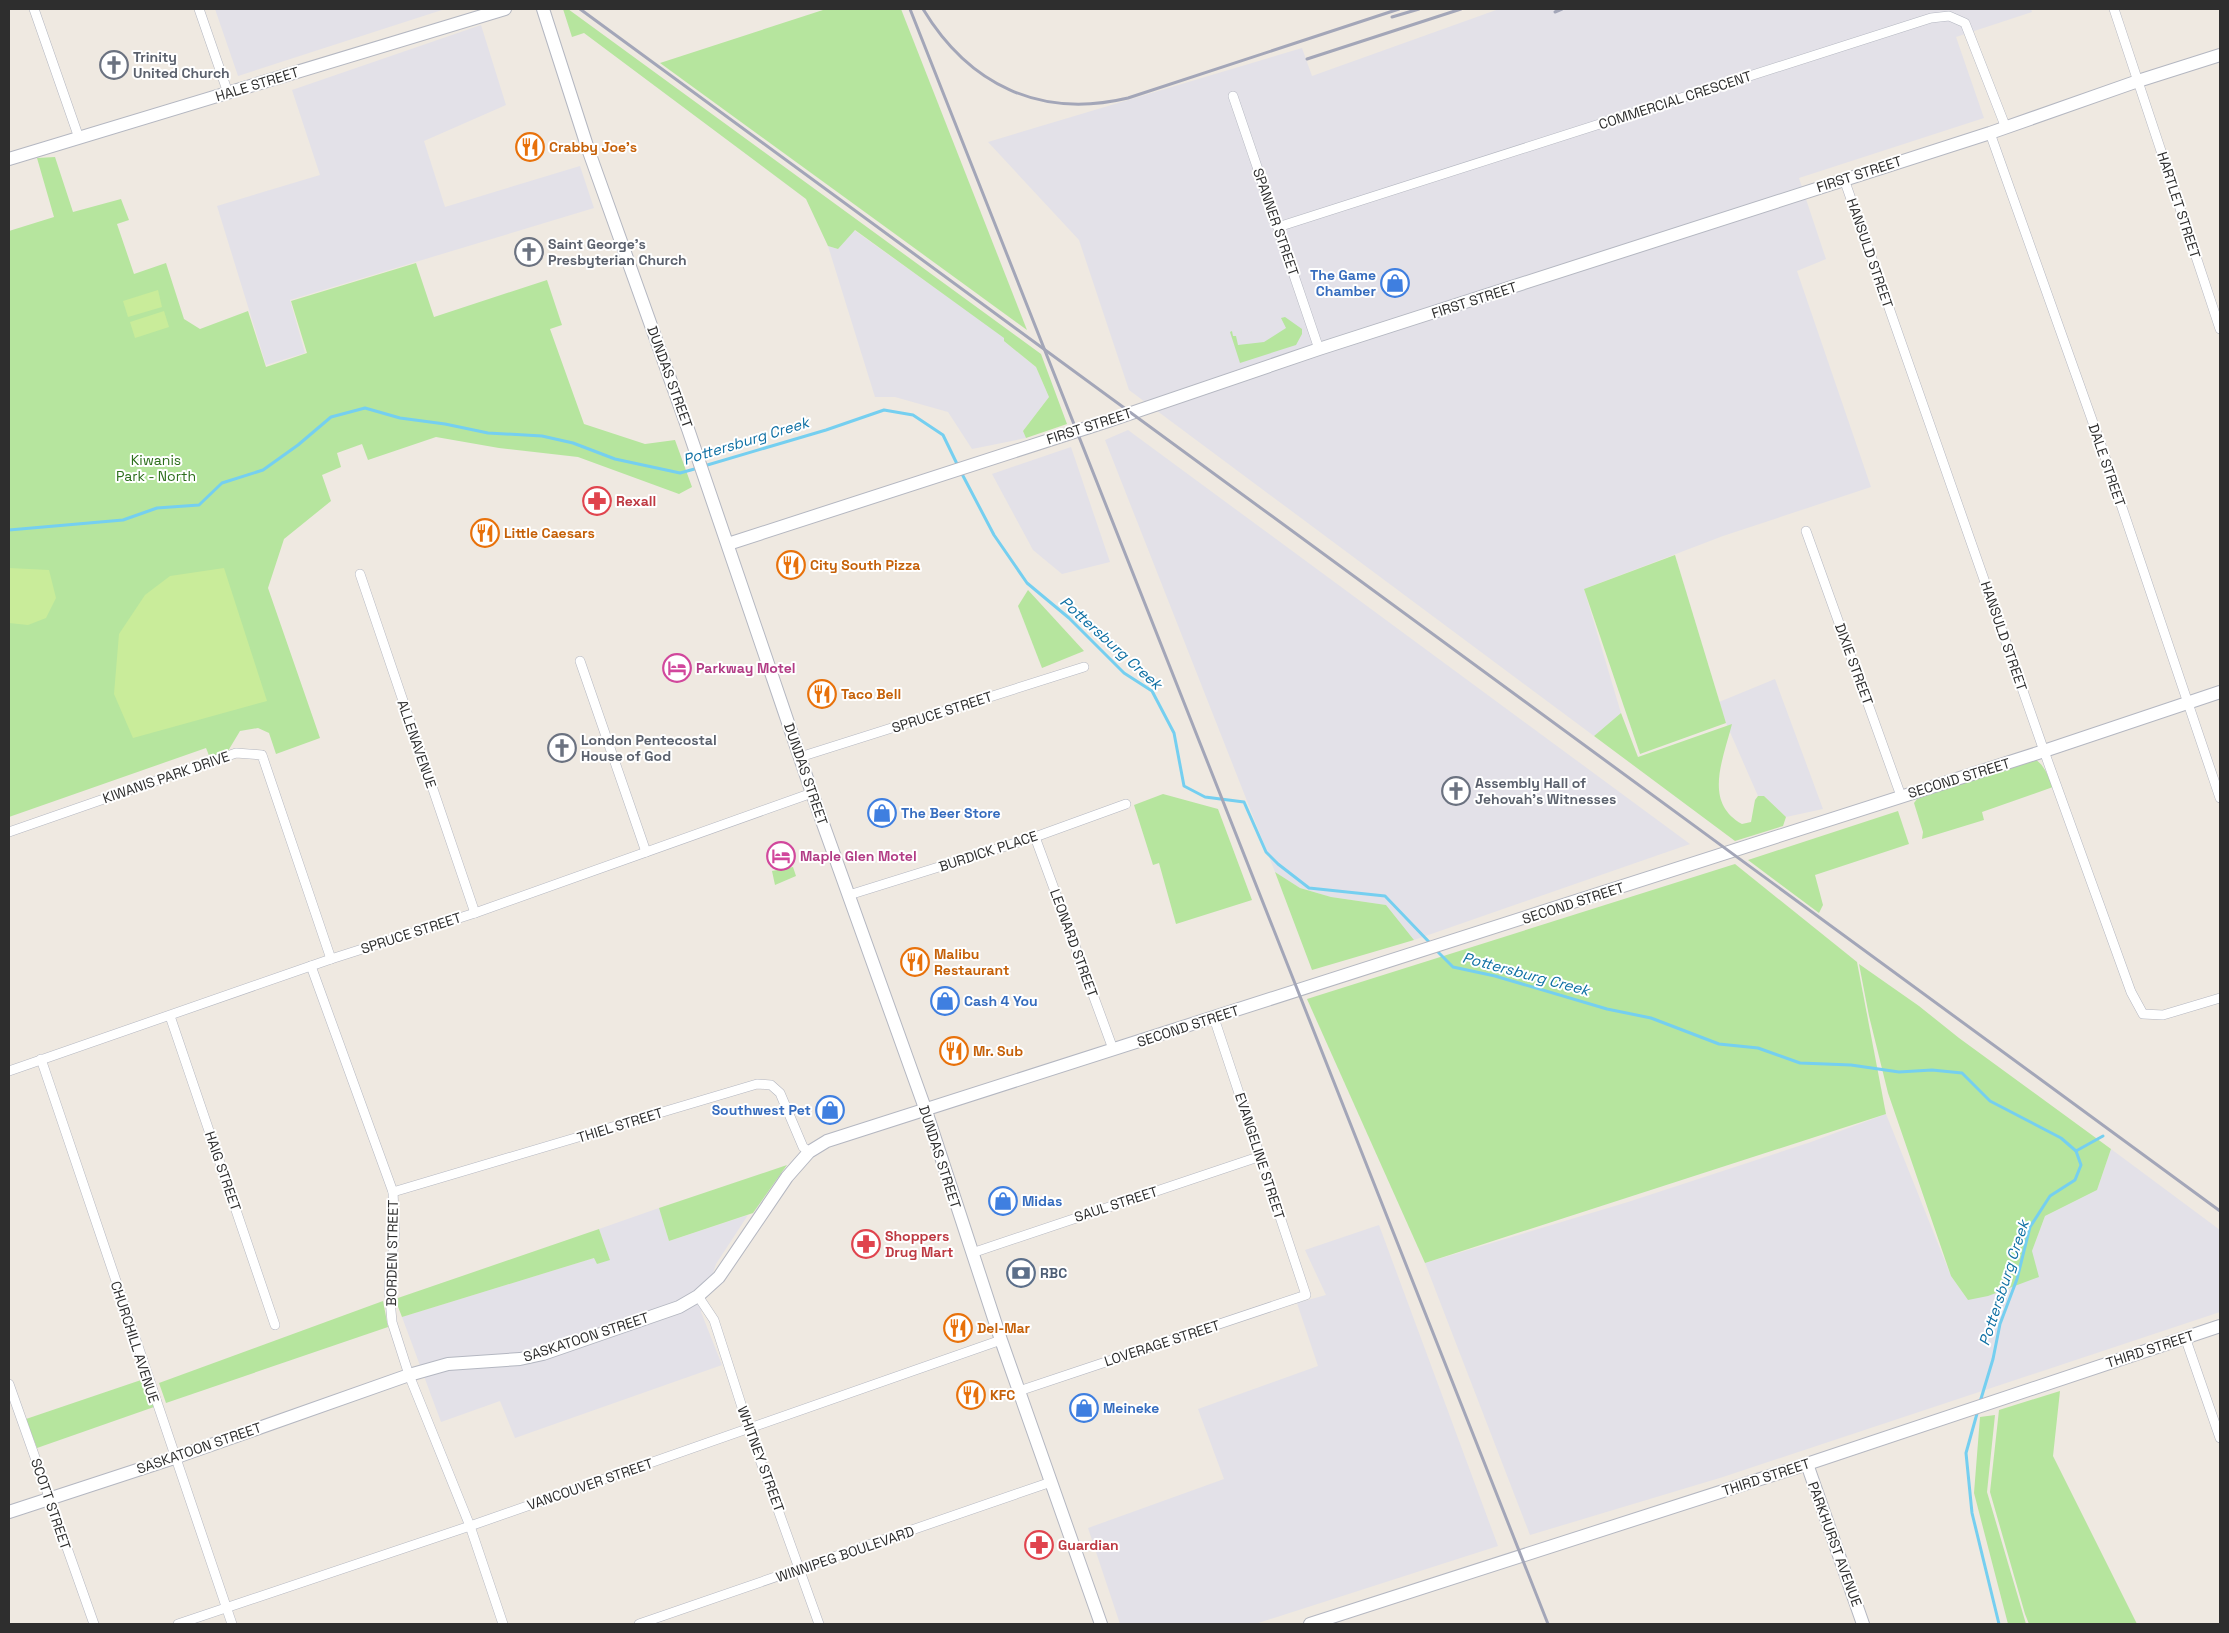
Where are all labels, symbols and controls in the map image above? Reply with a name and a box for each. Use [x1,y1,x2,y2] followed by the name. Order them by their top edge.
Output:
[133,48,230,82] place label: Trinity United Church
[99,50,129,80] church icon: Trinity United Church
[213,63,301,105] street label: HALE STREET
[1596,67,1754,133] street label: COMMERCIAL CRESCENT
[515,132,545,162] restaurant icon: Crabby Joe's
[549,138,637,156] place label: Crabby Joe's
[2153,149,2205,261] street label: HARTLET STREET
[1814,152,1904,196] street label: FIRST STREET
[1249,166,1303,278] street label: SPANNER STREET
[1843,196,1897,310] street label: HANSULD STREET
[548,235,687,269] place label: Saint George's Presbyterian Church
[514,237,544,267] church icon: Saint George's Presbyterian Church
[1310,266,1376,300] place label: The Game Chamber
[1380,268,1410,298] shop icon: The Game Chamber
[1429,278,1519,322] street label: FIRST STREET
[643,324,697,430] street label: DUNDAS STREET
[1044,404,1134,448] street label: FIRST STREET
[681,412,813,469] water label: Pottersburg Creek
[2084,421,2130,509] street label: DALE STREET
[116,451,196,485] park label: Kiwanis Park - North
[582,486,612,516] pharmacy icon: Rexall
[616,492,656,510] place label: Rexall
[470,518,500,548] restaurant icon: Little Caesars
[504,524,595,542] place label: Little Caesars
[776,550,806,580] restaurant icon: City South Pizza
[810,556,920,574] place label: City South Pizza
[1977,579,2031,693] street label: HANSULD STREET
[1056,592,1168,695] water label: Pottersburg Creek
[1831,621,1877,707] street label: DIXIE STREET
[662,653,692,683] hotel icon: Parkway Motel
[696,659,796,677] place label: Parkway Motel
[807,679,837,709] restaurant icon: Taco Bell
[841,685,901,703] place label: Taco Bell
[889,687,995,737] street label: SPRUCE STREET
[393,697,441,791] street label: ALLENAVENUE
[780,720,832,828] street label: DUNDAS STREET
[581,731,717,765] place label: London Pentecostal House of God
[547,733,577,763] church icon: London Pentecostal House of God
[100,747,232,807] street label: KIWANIS PARK DRIVE
[1906,754,2012,802] street label: SECOND STREET
[1475,774,1616,808] place label: Assembly Hall of Jehovah's Witnesses
[1441,776,1471,806] church icon: Assembly Hall of Jehovah's Witnesses
[867,798,897,828] shop icon: The Beer Store
[901,804,1001,822] place label: The Beer Store
[936,827,1040,875] street label: BURDICK PLACE
[766,841,796,871] hotel icon: Maple Glen Motel
[800,847,917,865] place label: Maple Glen Motel
[1520,878,1626,928] street label: SECOND STREET
[1046,886,1102,1000] street label: LEONARD STREET
[358,908,464,958] street label: SPRUCE STREET
[934,945,1009,979] place label: Malibu Restaurant
[900,947,930,977] restaurant icon: Malibu Restaurant
[1461,947,1594,1000] water label: Pottersburg Creek
[930,986,960,1016] shop icon: Cash 4 You
[964,992,1038,1010] place label: Cash 4 You
[1135,1001,1241,1051] street label: SECOND STREET
[939,1036,969,1066] restaurant icon: Mr. Sub
[973,1042,1023,1060] place label: Mr. Sub
[1231,1090,1289,1222] street label: EVANGELINE STREET
[815,1095,845,1125] shop icon: Southwest Pet
[712,1101,811,1119] place label: Southwest Pet
[575,1103,665,1147] street label: THIEL STREET
[915,1103,965,1211] street label: DUNDAS STREET
[201,1129,245,1213] street label: HAIG STREET
[1072,1182,1160,1226] street label: SAUL STREET
[988,1186,1018,1216] shop icon: Midas
[1022,1192,1062,1210] place label: Midas
[382,1199,402,1307] street label: BORDEN STREET
[1974,1216,2033,1348] water label: Pottersburg Creek
[885,1227,953,1261] place label: Shoppers Drug Mart
[851,1229,881,1259] pharmacy icon: Shoppers Drug Mart
[1006,1258,1036,1288] bank icon: RBC
[1040,1264,1067,1282] place label: RBC
[107,1279,163,1405] street label: CHURCHILL AVENUE
[521,1308,651,1366] street label: SASKATOON STREET
[943,1313,973,1343] restaurant icon: Del-Mar
[1102,1316,1222,1370] street label: LOVERAGE STREET
[977,1319,1031,1337] place label: Del-Mar
[2104,1326,2196,1372] street label: THIRD STREET
[956,1380,986,1410] restaurant icon: KFC
[990,1386,1015,1404] place label: KFC
[1069,1393,1099,1423] shop icon: Meineke
[1103,1399,1159,1417] place label: Meineke
[733,1404,789,1514] street label: WHITNEY STREET
[134,1418,264,1478] street label: SASKATOON STREET
[525,1454,655,1514] street label: VANCOUVER STREET
[1720,1454,1812,1500] street label: THIRD STREET
[27,1456,75,1552] street label: SCOTT STREET
[1804,1479,1866,1609] street label: PARKHURST AVENUE
[773,1522,917,1586] street label: WINNIPEG BOULEVARD
[1024,1530,1054,1560] pharmacy icon: Guardian
[1058,1536,1119,1554] place label: Guardian

